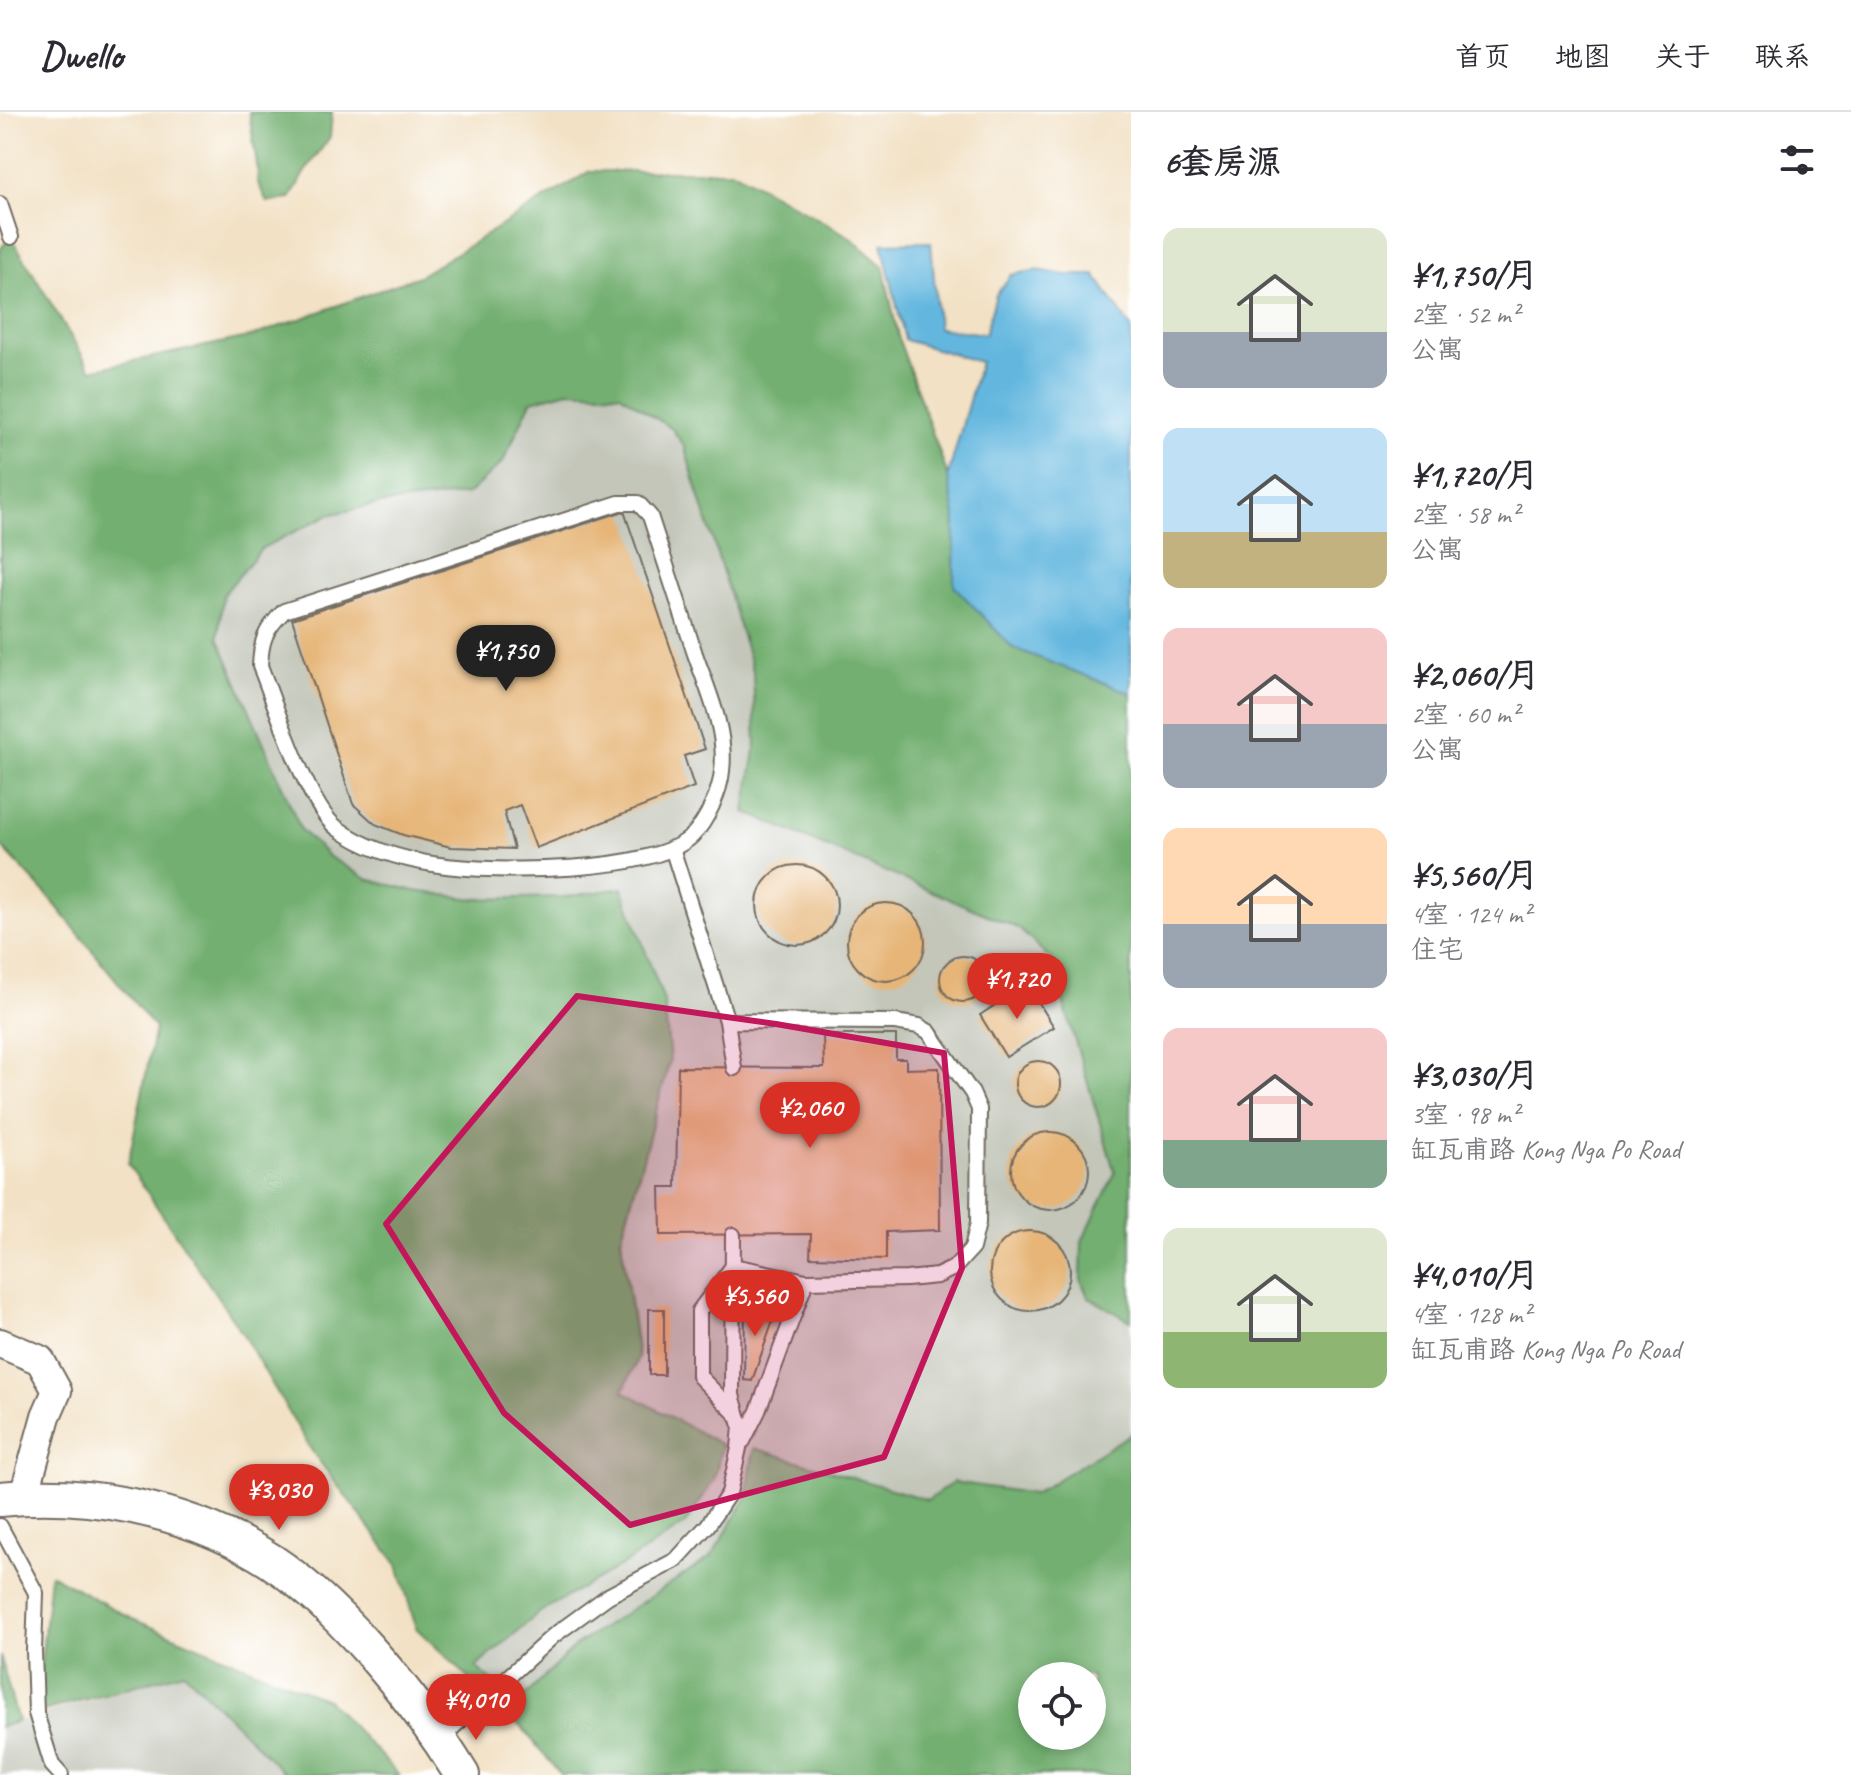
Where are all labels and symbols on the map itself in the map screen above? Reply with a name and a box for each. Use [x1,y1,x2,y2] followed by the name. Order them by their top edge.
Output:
[441,625,571,693] pin: ¥1,750
[952,953,1082,1021] pin: ¥1,720
[745,1082,875,1150] pin: ¥2,060
[690,1270,820,1338] pin: ¥5,560
[214,1464,344,1532] pin: ¥3,030
[411,1674,541,1742] pin: ¥4,010

